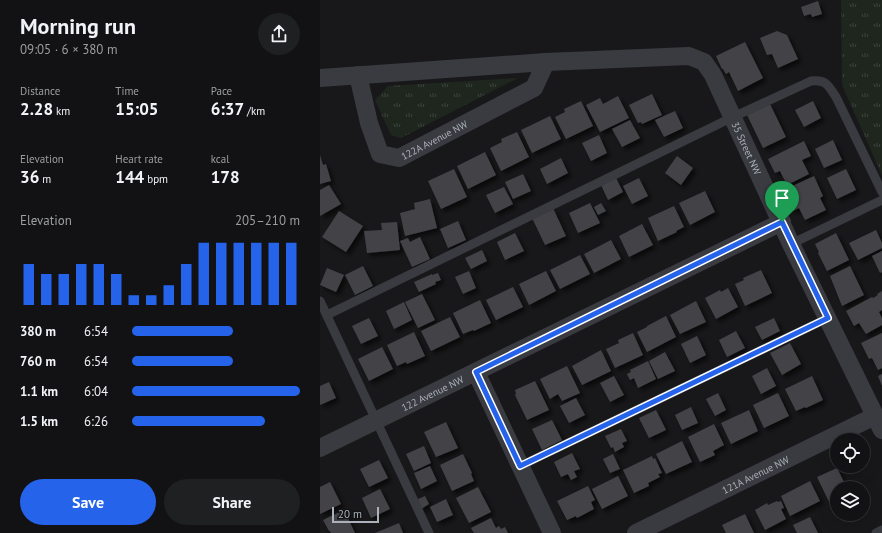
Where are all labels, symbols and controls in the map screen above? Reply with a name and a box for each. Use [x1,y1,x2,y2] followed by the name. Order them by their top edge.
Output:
[20,12,136,40] text: Morning run
[258,13,300,55] button: share
[20,41,117,58] text: 09:05 · 6 × 380 m
[20,84,60,98] text: Distance
[115,84,139,98] text: Time
[211,84,232,98] text: Pace
[20,98,53,120] text: 2.28
[115,98,158,120] text: 15:05
[211,98,244,120] text: 6:37
[53,104,70,118] text: km
[244,104,265,118] text: /km
[399,117,470,163] street label: 122A Avenue NW
[728,120,764,177] street label: 35 Street NW
[20,152,64,166] text: Elevation
[115,152,163,166] text: Heart rate
[211,152,229,166] text: kcal
[20,166,39,188] text: 36
[115,166,144,188] text: 144
[211,166,240,188] text: 178
[39,172,51,186] text: m
[144,172,168,186] text: bpm
[765,181,799,222] pin
[771,187,793,209] icon: arrive
[20,212,72,229] text: Elevation
[235,212,300,229] text: 205–210 m
[20,323,56,340] text: 380 m
[84,323,108,340] text: 6:54
[20,353,56,370] text: 760 m
[84,353,108,370] text: 6:54
[399,372,466,414] street label: 122 Avenue NW
[20,383,58,400] text: 1.1 km
[84,383,108,400] text: 6:04
[20,413,58,430] text: 1.5 km
[84,413,108,430] text: 6:26
[830,433,870,521] map controls
[830,433,870,473] button: locate
[720,453,792,497] street label: 121A Avenue NW
[20,479,156,525] button: Save
[164,479,300,525] button: Share
[830,481,870,521] button: layers
[332,505,379,524] scale bar
[338,507,362,521] text: 20 m

